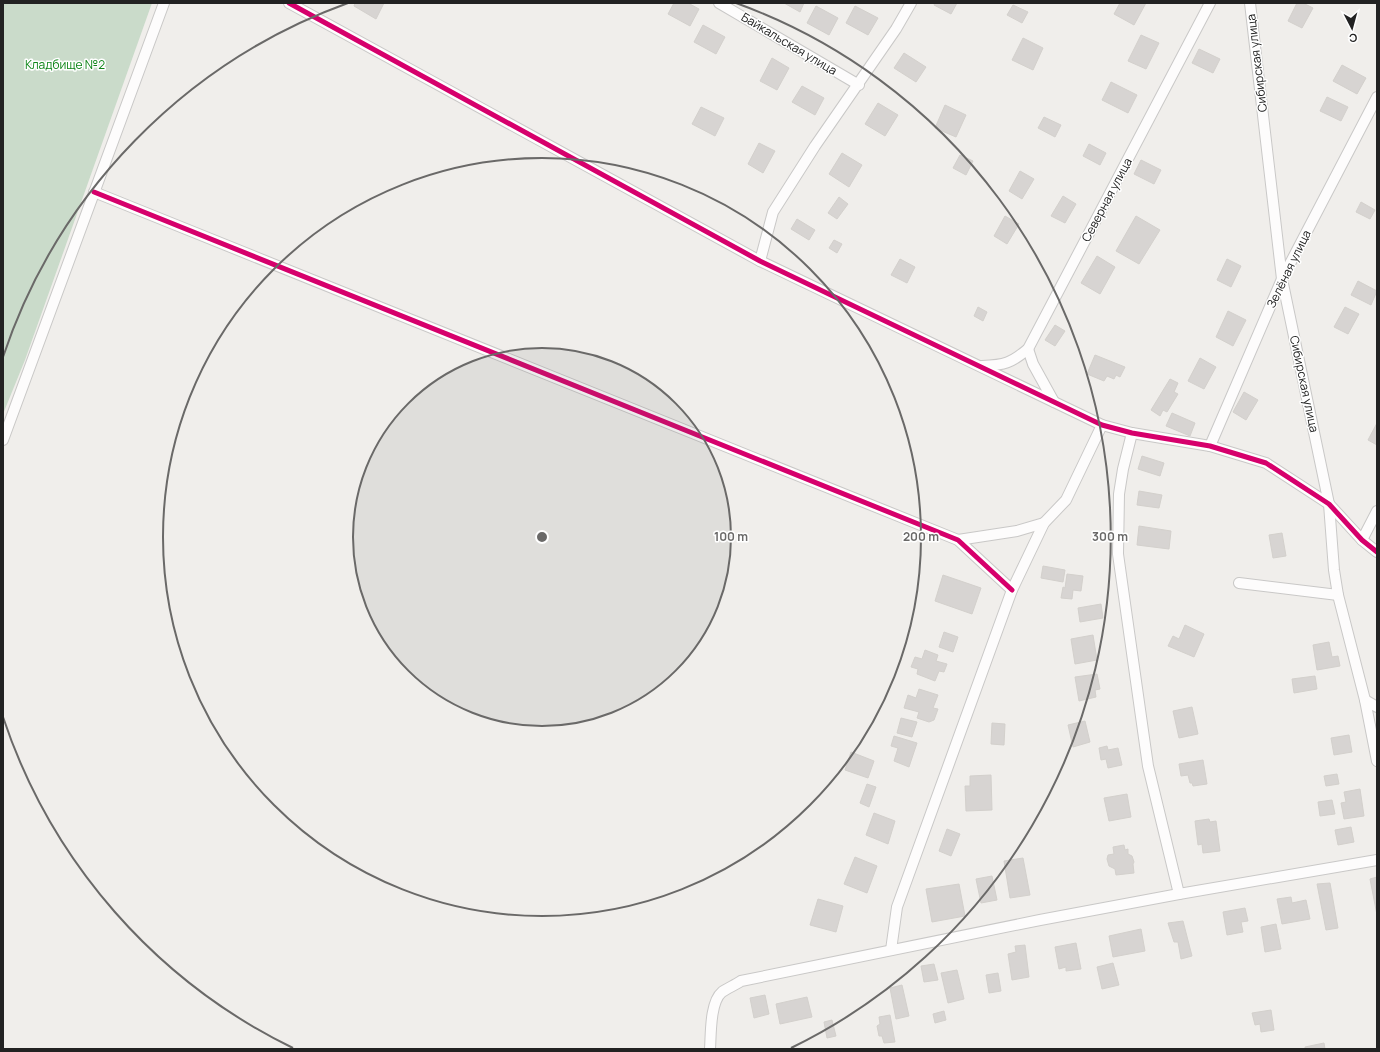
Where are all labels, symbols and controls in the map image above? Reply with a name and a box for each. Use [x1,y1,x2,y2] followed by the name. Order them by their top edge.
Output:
[738,8,840,79] street label: Байкальская улица
[1332,8,1372,48] north arrow
[1242,13,1271,113] street label: Сибирская улица
[1348,31,1358,46] text: С
[25,56,105,73] park label: Кладбище №2
[1077,155,1136,245] street label: Северная улица
[1262,227,1315,311] street label: Зелёная улица
[1286,334,1323,434] street label: Сибирская улица
[714,528,748,545] text: 100 m
[903,528,939,545] text: 200 m
[1092,528,1128,545] text: 300 m
[535,530,549,544] centre of rings

